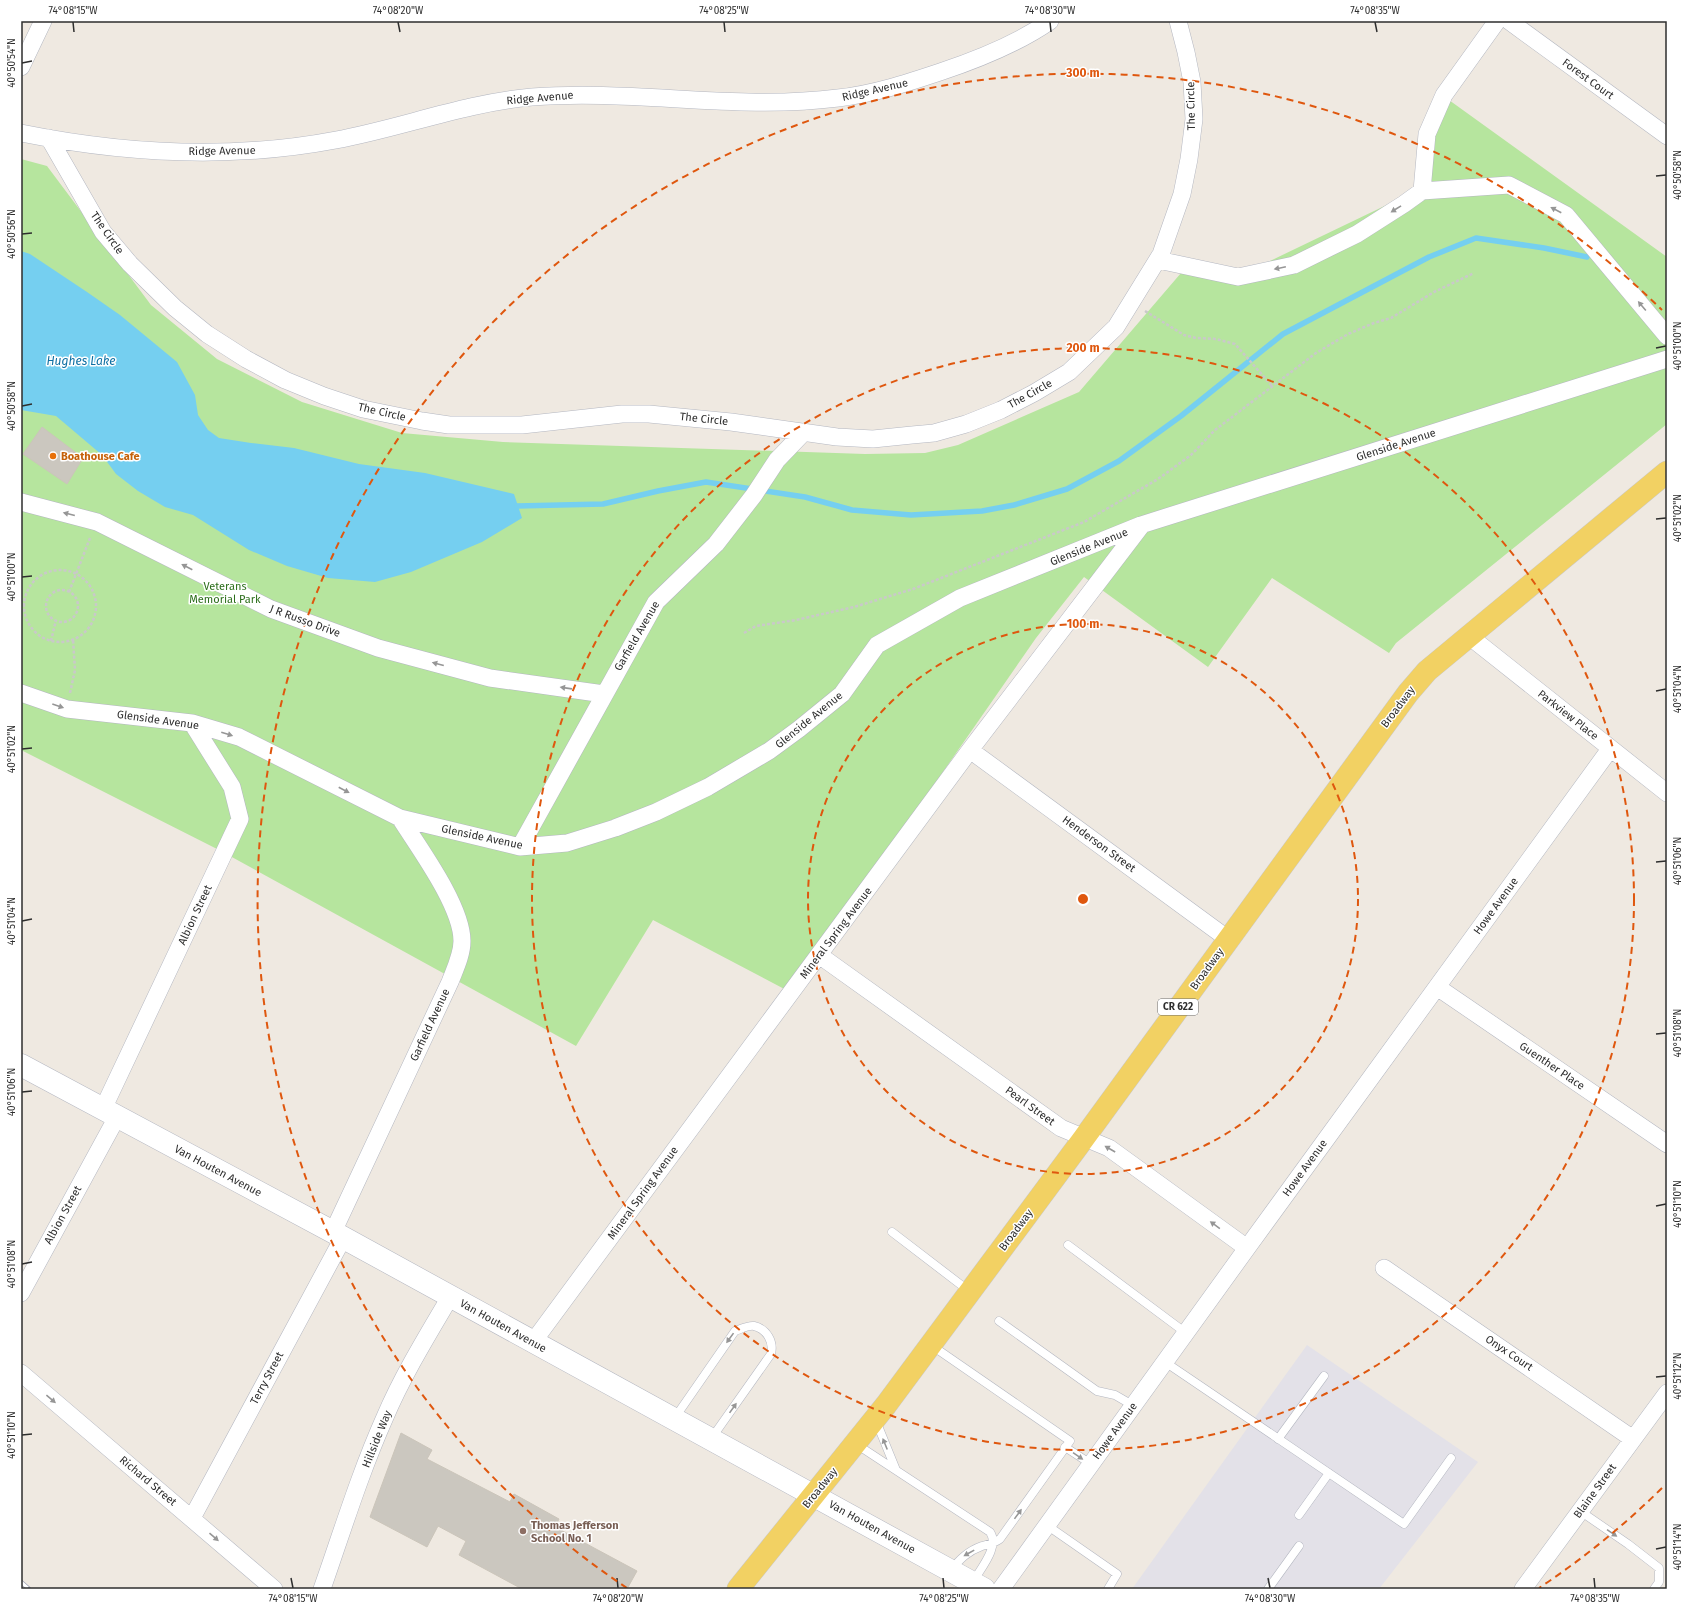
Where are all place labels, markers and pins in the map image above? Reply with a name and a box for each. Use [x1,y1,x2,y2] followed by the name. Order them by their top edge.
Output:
[61,450,140,463] place label: Boathouse Cafe
[48,451,58,461] marker: Boathouse Cafe
[1076,892,1090,906] centre of rings
[531,1519,619,1545] place label: Thomas Jefferson School No. 1
[518,1526,528,1536] marker: Thomas Jefferson School No. 1

